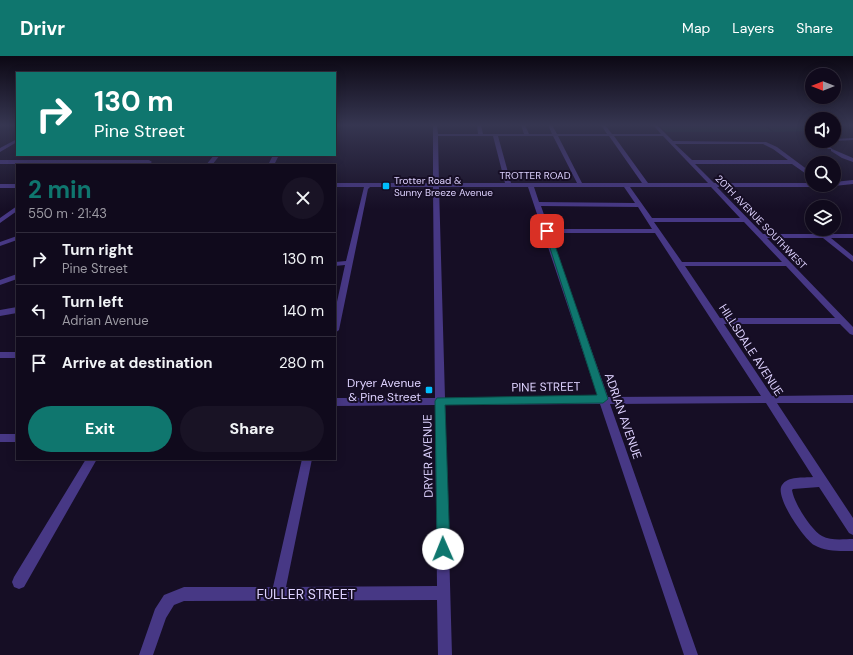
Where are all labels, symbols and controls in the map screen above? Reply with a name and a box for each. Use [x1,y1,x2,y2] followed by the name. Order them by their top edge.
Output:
[20,16,65,41] text: Drivr
[682,19,710,37] text: Map
[732,19,774,37] text: Layers
[796,19,833,37] text: Share
[805,68,841,104] north arrow
[805,68,841,236] map controls
[94,83,174,120] text: 130 m
[28,88,80,140] icon: right
[805,112,841,148] button: sound
[94,119,185,143] text: Pine Street
[805,156,841,192] button: search
[499,169,571,182] street label: TROTTER ROAD
[713,172,810,272] street label: 20TH AVENUE SOUTHWEST
[28,174,91,205] text: 2 min
[394,174,493,199] place label: Trotter Road & Sunny Breeze Avenue
[282,177,324,219] button: close
[381,181,391,191] marker: Trotter Road & Sunny Breeze Avenue
[805,200,841,236] button: layers
[28,205,107,222] text: 550 m · 21:43
[530,214,564,248] pin
[536,220,558,242] icon: arrive
[62,240,133,260] text: Turn right
[28,248,50,270] icon: right
[283,249,324,269] text: 130 m
[62,260,128,277] text: Pine Street
[62,292,123,312] text: Turn left
[28,300,50,322] icon: left
[283,301,324,321] text: 140 m
[715,301,787,399] street label: HILLSDALE AVENUE
[62,312,149,329] text: Adrian Avenue
[28,352,50,374] icon: arrive
[62,353,213,373] text: Arrive at destination
[279,353,324,373] text: 280 m
[601,371,645,461] street label: ADRIAN AVENUE
[347,375,421,405] place label: Dryer Avenue & Pine Street
[511,378,581,396] street label: PINE STREET
[424,385,434,395] marker: Dryer Avenue & Pine Street
[28,406,172,452] button: Exit
[180,406,324,452] button: Share
[419,414,437,498] street label: DRYER AVENUE
[422,528,464,570] position arrow
[256,585,356,603] street label: FULLER STREET

